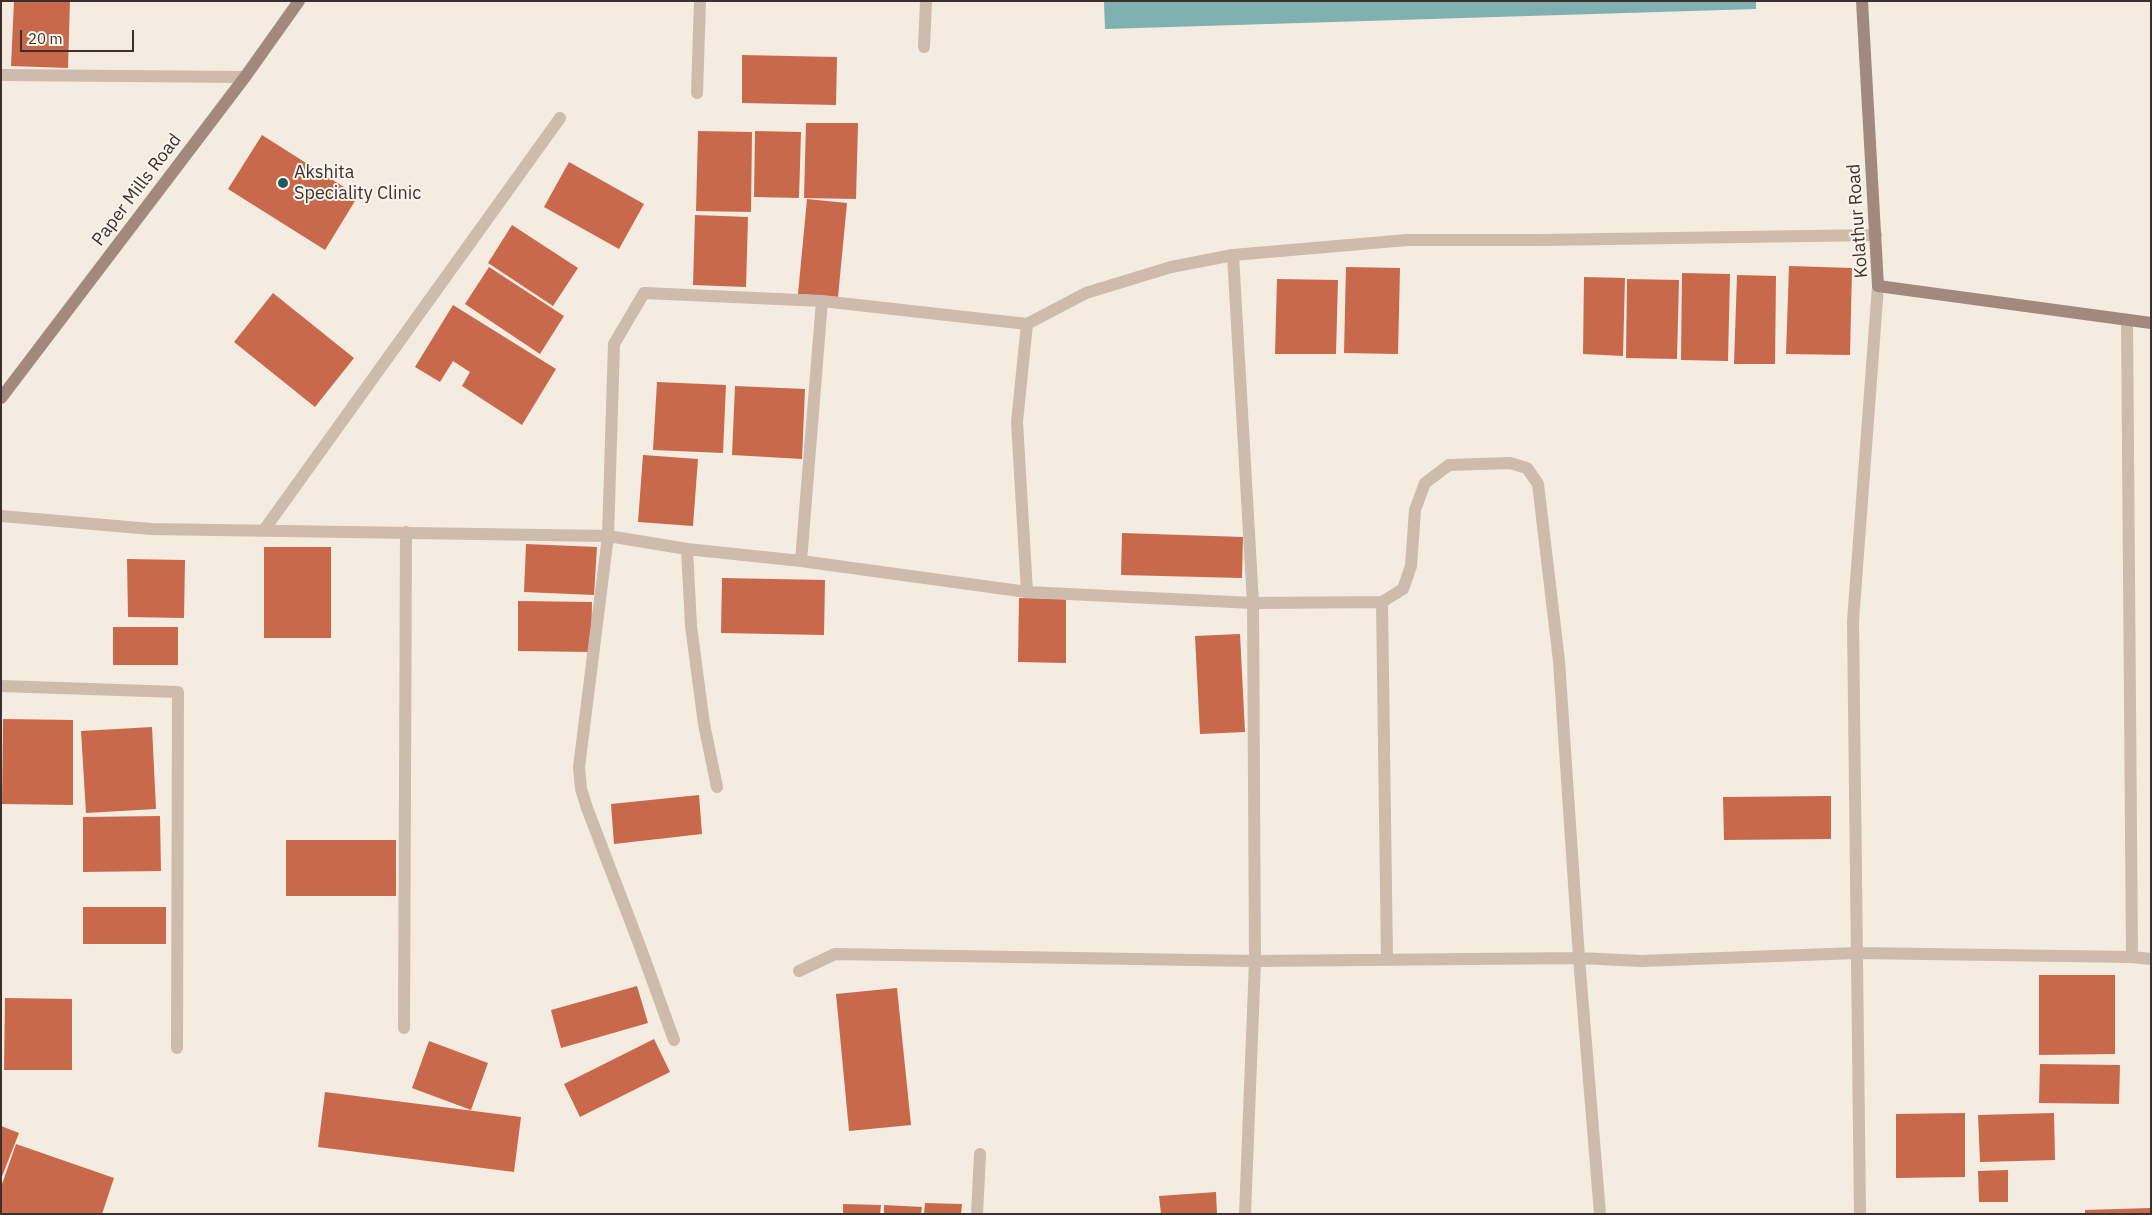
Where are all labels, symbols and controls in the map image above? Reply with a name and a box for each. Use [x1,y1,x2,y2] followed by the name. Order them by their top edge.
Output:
[22,20,136,52] scale bar
[28,29,63,48] text: 20 m
[88,130,186,250] street label: Paper Mills Road
[294,162,421,204] place label: Akshita Speciality Clinic
[1843,163,1873,279] street label: Kolathur Road
[276,176,290,190] marker: Akshita Speciality Clinic

